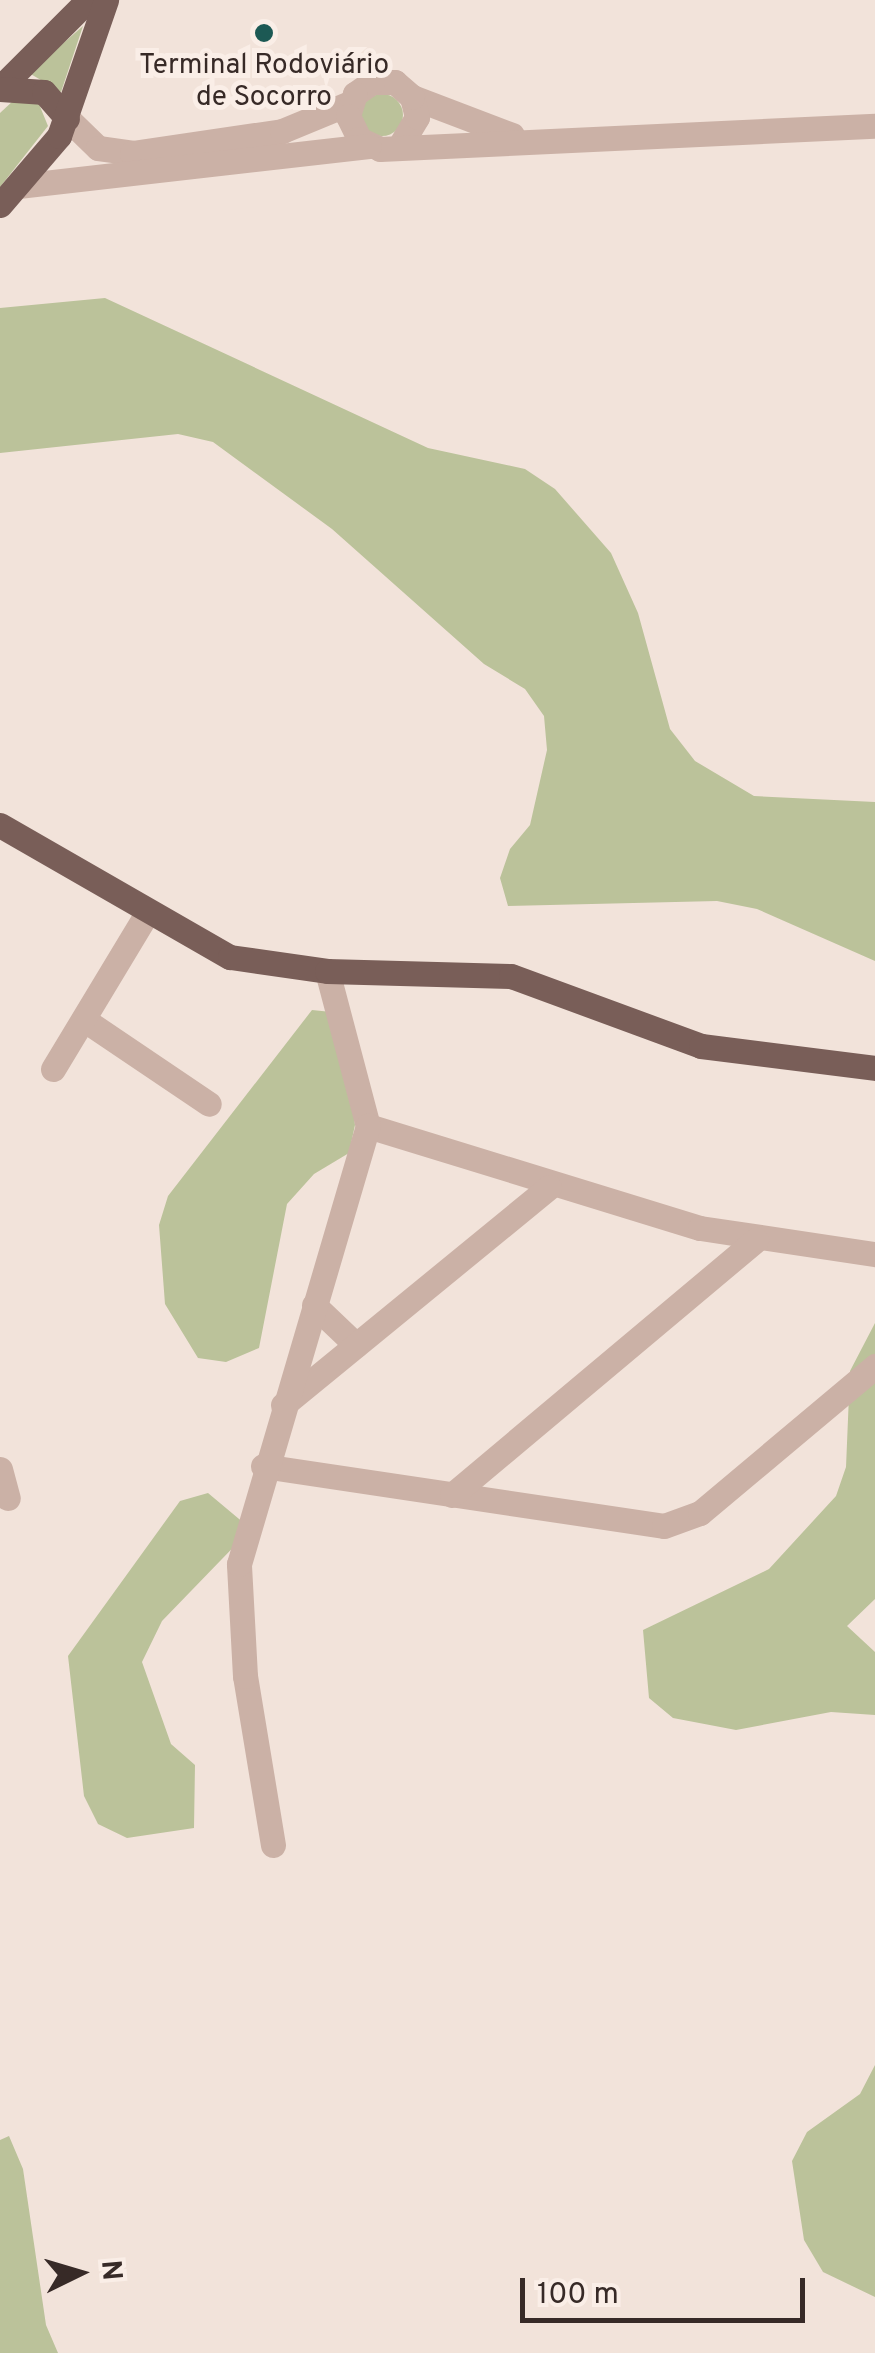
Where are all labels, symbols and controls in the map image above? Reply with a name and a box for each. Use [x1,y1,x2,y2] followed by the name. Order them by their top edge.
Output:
[253,22,275,44] marker: Terminal Rodoviário de Socorro
[139,49,389,115] place label: Terminal Rodoviário de Socorro
[30,2223,130,2323] north arrow
[525,2258,810,2320] scale bar
[91,2259,129,2282] text: N
[537,2277,619,2314] text: 100 m

